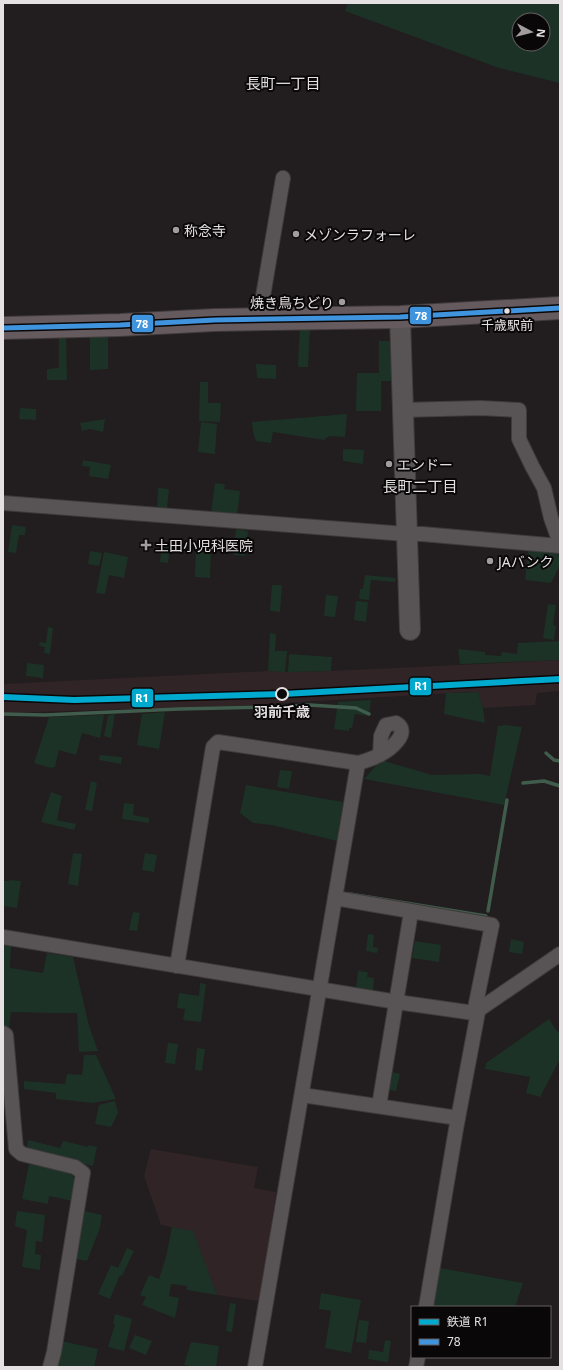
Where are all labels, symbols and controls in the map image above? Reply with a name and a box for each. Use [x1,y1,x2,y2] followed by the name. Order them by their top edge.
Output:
[511,12,551,52] north arrow
[533,28,549,39] text: N
[245,73,321,93] district label: 長町一丁目
[184,221,226,240] place label: 称念寺
[171,225,181,235] marker: 称念寺
[304,225,416,244] place label: メゾンラフォーレ
[291,229,301,239] marker: メゾンラフォーレ
[250,293,334,312] place label: 焼き鳥ちどり
[337,297,347,307] marker: 焼き鳥ちどり
[409,306,432,325] line badge: 78
[502,306,512,316] marker: 千歳駅前
[415,308,427,323] text: 78
[131,314,154,333] line badge: 78
[136,316,148,331] text: 78
[481,316,533,334] place label: 千歳駅前
[397,455,453,474] place label: エンドー
[384,459,394,469] marker: エンドー
[382,476,458,496] district label: 長町二丁目
[155,536,253,555] place label: 土田小児科医院
[140,539,152,551] marker: 土田小児科医院
[496,552,553,571] place label: JAバンク
[485,556,495,566] marker: JAバンク
[409,677,432,696] line badge: R1
[414,678,428,693] text: R1
[275,687,289,701] marker: 羽前千歳
[131,688,154,708] line badge: R1
[135,690,149,705] text: R1
[254,702,310,721] place label: 羽前千歳
[411,1306,551,1358] legend
[447,1313,488,1330] text: 鉄道 R1
[447,1333,461,1350] text: 78

